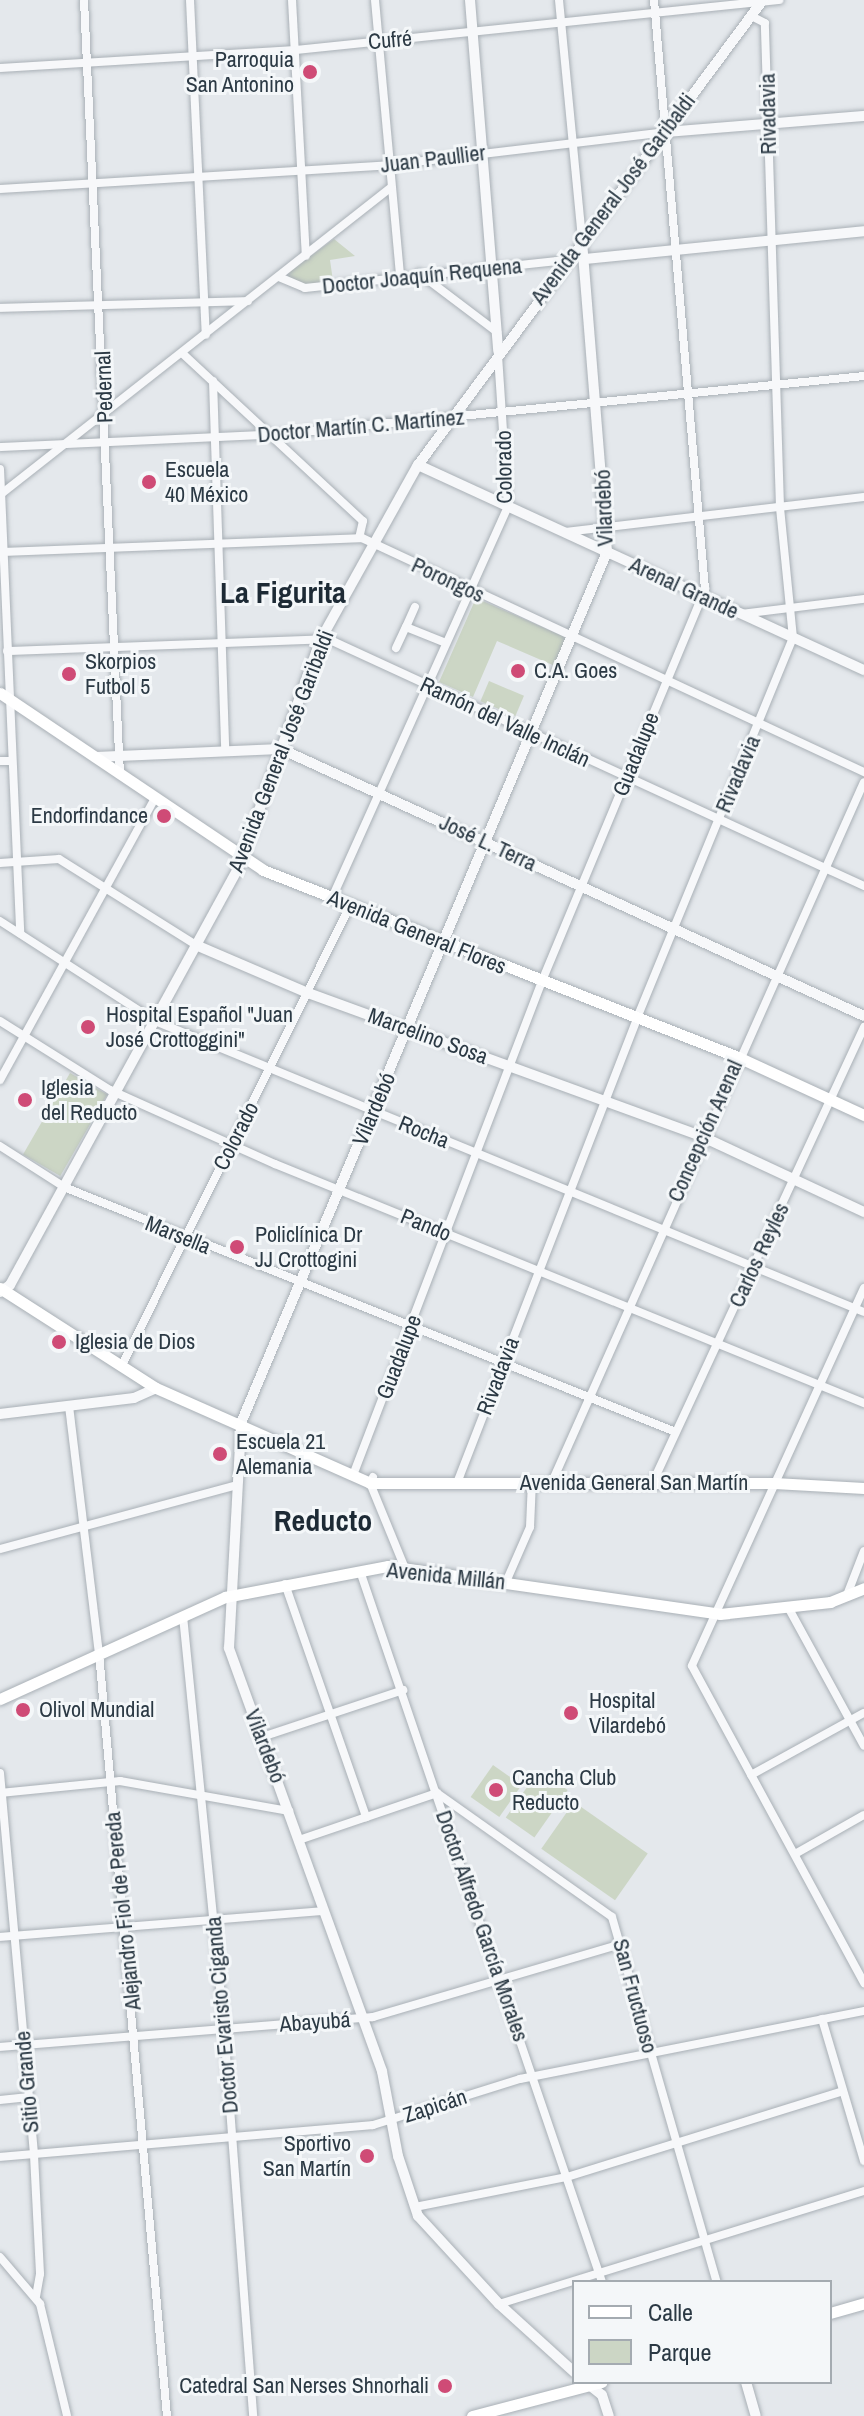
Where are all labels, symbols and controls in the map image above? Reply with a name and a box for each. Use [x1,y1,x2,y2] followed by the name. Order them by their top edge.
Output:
[367,25,413,55] street label: Cufré
[185,46,294,98] place label: Parroquia San Antonino
[301,63,319,81] marker: Parroquia San Antonino
[754,73,782,155] street label: Rivadavia
[525,88,701,310] street label: Avenida General José Garibaldi
[379,139,487,179] street label: Juan Paullier
[321,252,523,300] street label: Doctor Joaquín Requena
[90,350,118,424] street label: Pedernal
[256,404,466,448] street label: Doctor Martín C. Martínez
[490,430,518,504] street label: Colorado
[165,456,248,508] place label: Escuela 40 México
[589,469,619,547] street label: Vilardebó
[140,473,158,491] marker: Escuela 40 México
[625,551,743,625] street label: Arenal Grande
[407,552,489,608] street label: Porongos
[220,574,346,610] district label: La Figurita
[223,626,339,876] street label: Avenida General José Garibaldi
[85,648,156,700] place label: Skorpios Futbol 5
[534,658,617,684] place label: C.A. Goes
[509,662,527,680] marker: C.A. Goes
[60,665,78,683] marker: Skorpios Futbol 5
[416,671,594,773] street label: Ramón del Valle Inclán
[607,708,665,800] street label: Guadalupe
[710,731,766,817] street label: Rivadavia
[31,803,148,829] place label: Endorfindance
[155,807,173,825] marker: Endorfindance
[435,809,541,877] street label: José L. Terra
[324,884,510,980] street label: Avenida General Flores
[106,1001,293,1052] place label: Hospital Español "Juan José Crottoggini"
[365,1002,491,1070] street label: Marcelino Sosa
[77,1016,99,1038] marker: Hospital Español "Juan José Crottoggini"
[662,1056,748,1206] street label: Concepción Arenal
[347,1068,401,1150] street label: Vilardebó
[41,1074,137,1126] place label: Iglesia del Reducto
[16,1091,34,1109] marker: Iglesia del Reducto
[208,1097,264,1175] street label: Colorado
[395,1110,453,1154] street label: Rocha
[723,1199,795,1311] street label: Carlos Reyles
[397,1203,455,1247] street label: Pando
[141,1210,215,1260] street label: Marsella
[255,1221,362,1272] place label: Policlínica Dr JJ Crottogini
[226,1236,248,1258] marker: Policlínica Dr JJ Crottogini
[371,1311,427,1403] street label: Guadalupe
[75,1329,195,1355] place label: Iglesia de Dios
[50,1333,68,1351] marker: Iglesia de Dios
[471,1333,525,1419] street label: Rivadavia
[236,1428,325,1480] place label: Escuela 21 Alemania
[211,1445,229,1463] marker: Escuela 21 Alemania
[520,1470,748,1496] street label: Avenida General San Martín
[274,1502,372,1538] district label: Reducto
[385,1557,507,1595] street label: Avenida Millán
[589,1687,666,1738] place label: Hospital Vilardebó
[39,1697,154,1723] place label: Olivol Mundial
[14,1701,32,1719] marker: Olivol Mundial
[560,1702,582,1724] marker: Hospital Vilardebó
[239,1705,291,1787] street label: Vilardebó
[512,1764,616,1816] place label: Cancha Club Reducto
[487,1781,505,1799] marker: Cancha Club Reducto
[430,1807,534,2045] street label: Doctor Alfredo García Morales
[99,1810,147,2012] street label: Alejandro Fiol de Pereda
[200,1915,244,2115] street label: Doctor Evaristo Ciganda
[607,1936,663,2056] street label: San Fructuoso
[279,2006,351,2038] street label: Abayubá
[9,2030,45,2134] street label: Sitio Grande
[400,2083,470,2129] street label: Zapicán
[263,2130,351,2182] place label: Sportivo San Martín
[358,2147,376,2165] marker: Sportivo San Martín
[572,2280,832,2384] legend
[648,2296,693,2328] text: Calle
[648,2336,711,2368] text: Parque
[179,2373,429,2399] place label: Catedral San Nerses Shnorhali
[436,2377,454,2395] marker: Catedral San Nerses Shnorhali

